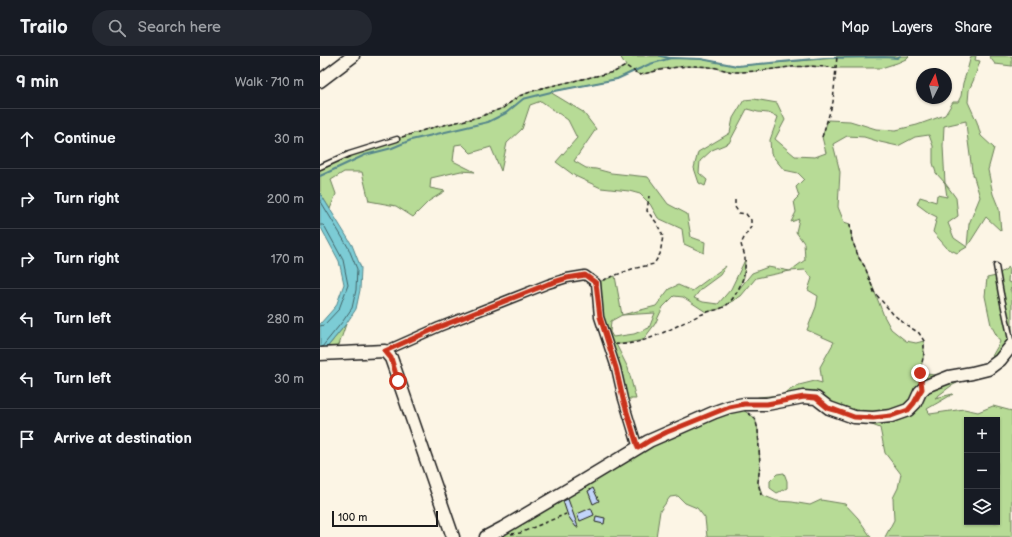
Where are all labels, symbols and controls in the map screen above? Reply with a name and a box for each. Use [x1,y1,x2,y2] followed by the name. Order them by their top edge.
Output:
[92,10,372,46] search box
[20,16,68,39] text: Trailo
[106,17,128,39] icon: search
[138,18,221,37] text: Search here
[841,19,869,36] text: Map
[891,19,933,36] text: Layers
[955,19,992,36] text: Share
[916,68,952,104] north arrow
[16,72,59,92] text: 9 min
[235,74,304,90] text: Walk · 710 m
[16,128,38,150] icon: ahead
[54,129,116,148] text: Continue
[274,131,304,147] text: 30 m
[16,188,38,210] icon: right
[54,189,119,208] text: Turn right
[267,191,304,207] text: 200 m
[16,248,38,270] icon: right
[54,249,119,268] text: Turn right
[271,251,304,267] text: 170 m
[16,308,38,330] icon: left
[54,309,111,328] text: Turn left
[267,311,304,327] text: 280 m
[911,364,929,382] route end
[16,368,38,390] icon: left
[54,369,111,388] text: Turn left
[274,371,304,387] text: 30 m
[389,372,407,390] route start
[964,417,1000,525] map controls
[964,417,1000,453] button: +
[16,428,38,450] icon: arrive
[54,429,192,448] text: Arrive at destination
[964,453,1000,489] button: −
[964,489,1000,525] button: layers
[332,509,438,528] scale bar
[338,511,367,524] text: 100 m

